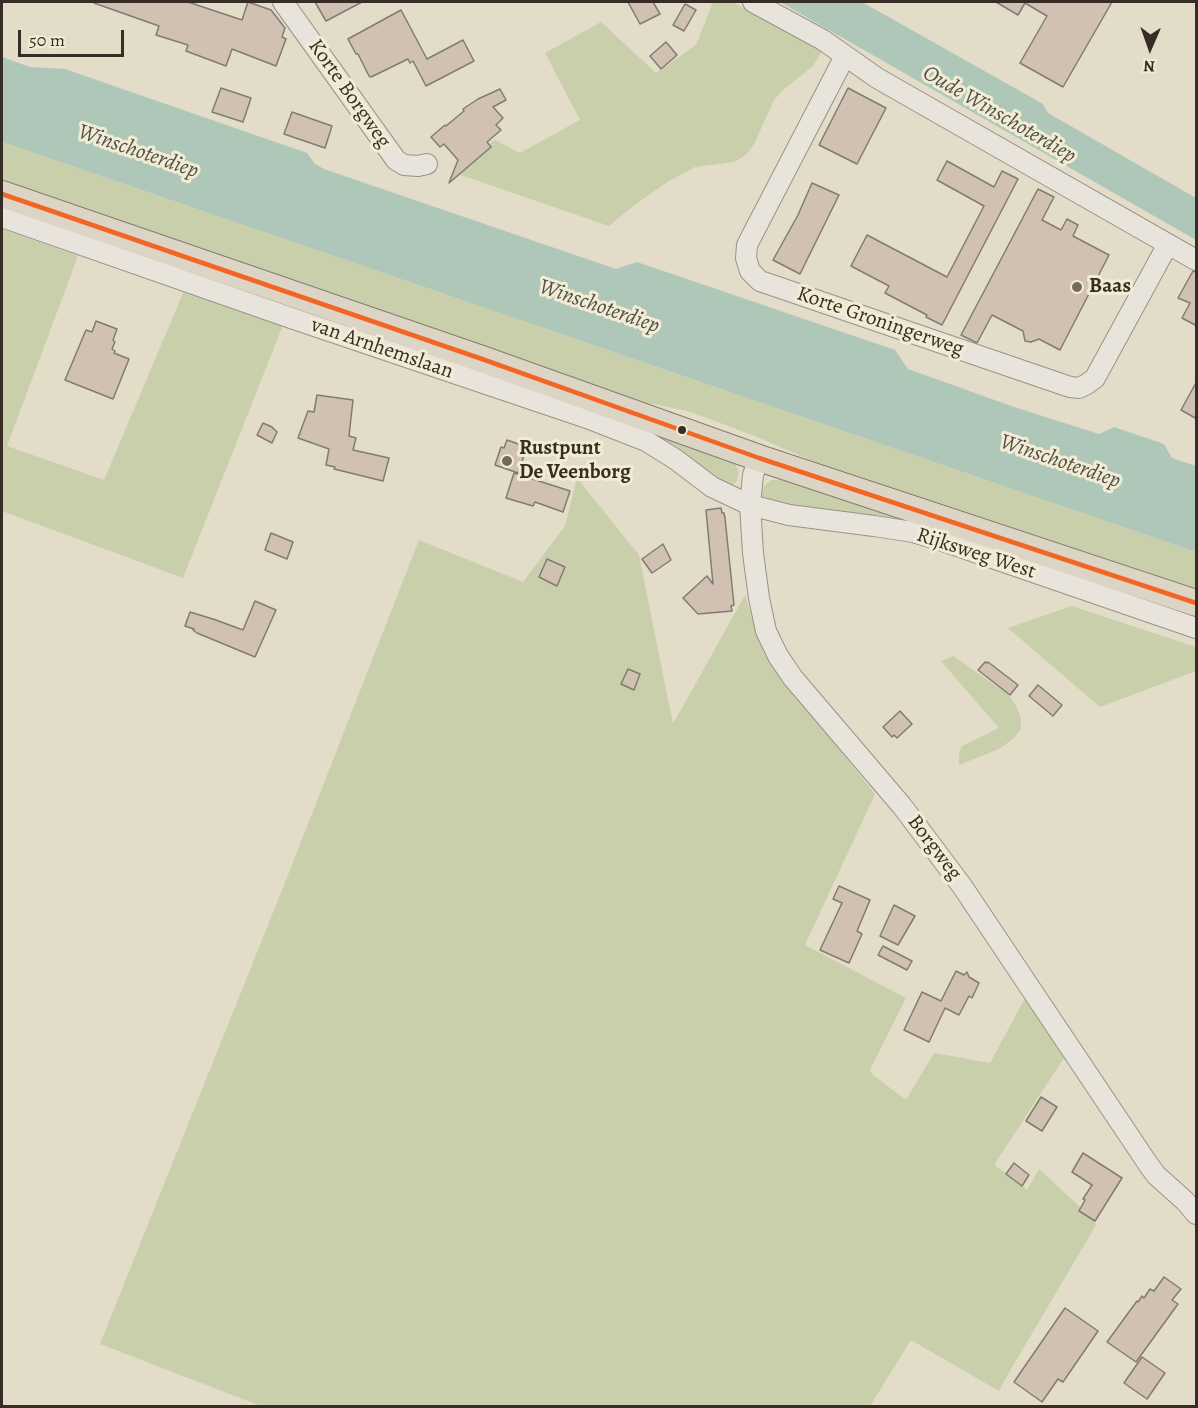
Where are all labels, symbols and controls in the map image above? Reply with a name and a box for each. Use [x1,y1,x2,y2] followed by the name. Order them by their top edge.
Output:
[21,18,128,56] scale bar
[1120,18,1180,78] north arrow
[29,28,65,52] text: 50 m
[302,35,396,153] street label: Korte Borgweg
[1143,55,1156,77] text: N
[918,60,1080,170] water label: Oude Winschoterdiep
[74,119,202,185] water label: Winschoterdiep
[535,274,663,340] water label: Winschoterdiep
[1089,274,1131,300] place label: Baas
[1070,280,1084,294] marker: Baas
[793,282,967,362] street label: Korte Groningerweg
[308,313,456,385] street label: van Arnhemslaan
[676,424,688,436] unlabelled marker
[996,429,1124,495] water label: Winschoterdiep
[519,436,631,486] place label: Rustpunt De Veenborg
[500,454,514,468] marker: Rustpunt De Veenborg
[913,523,1039,585] street label: Rijksweg West
[901,810,967,886] street label: Borgweg

